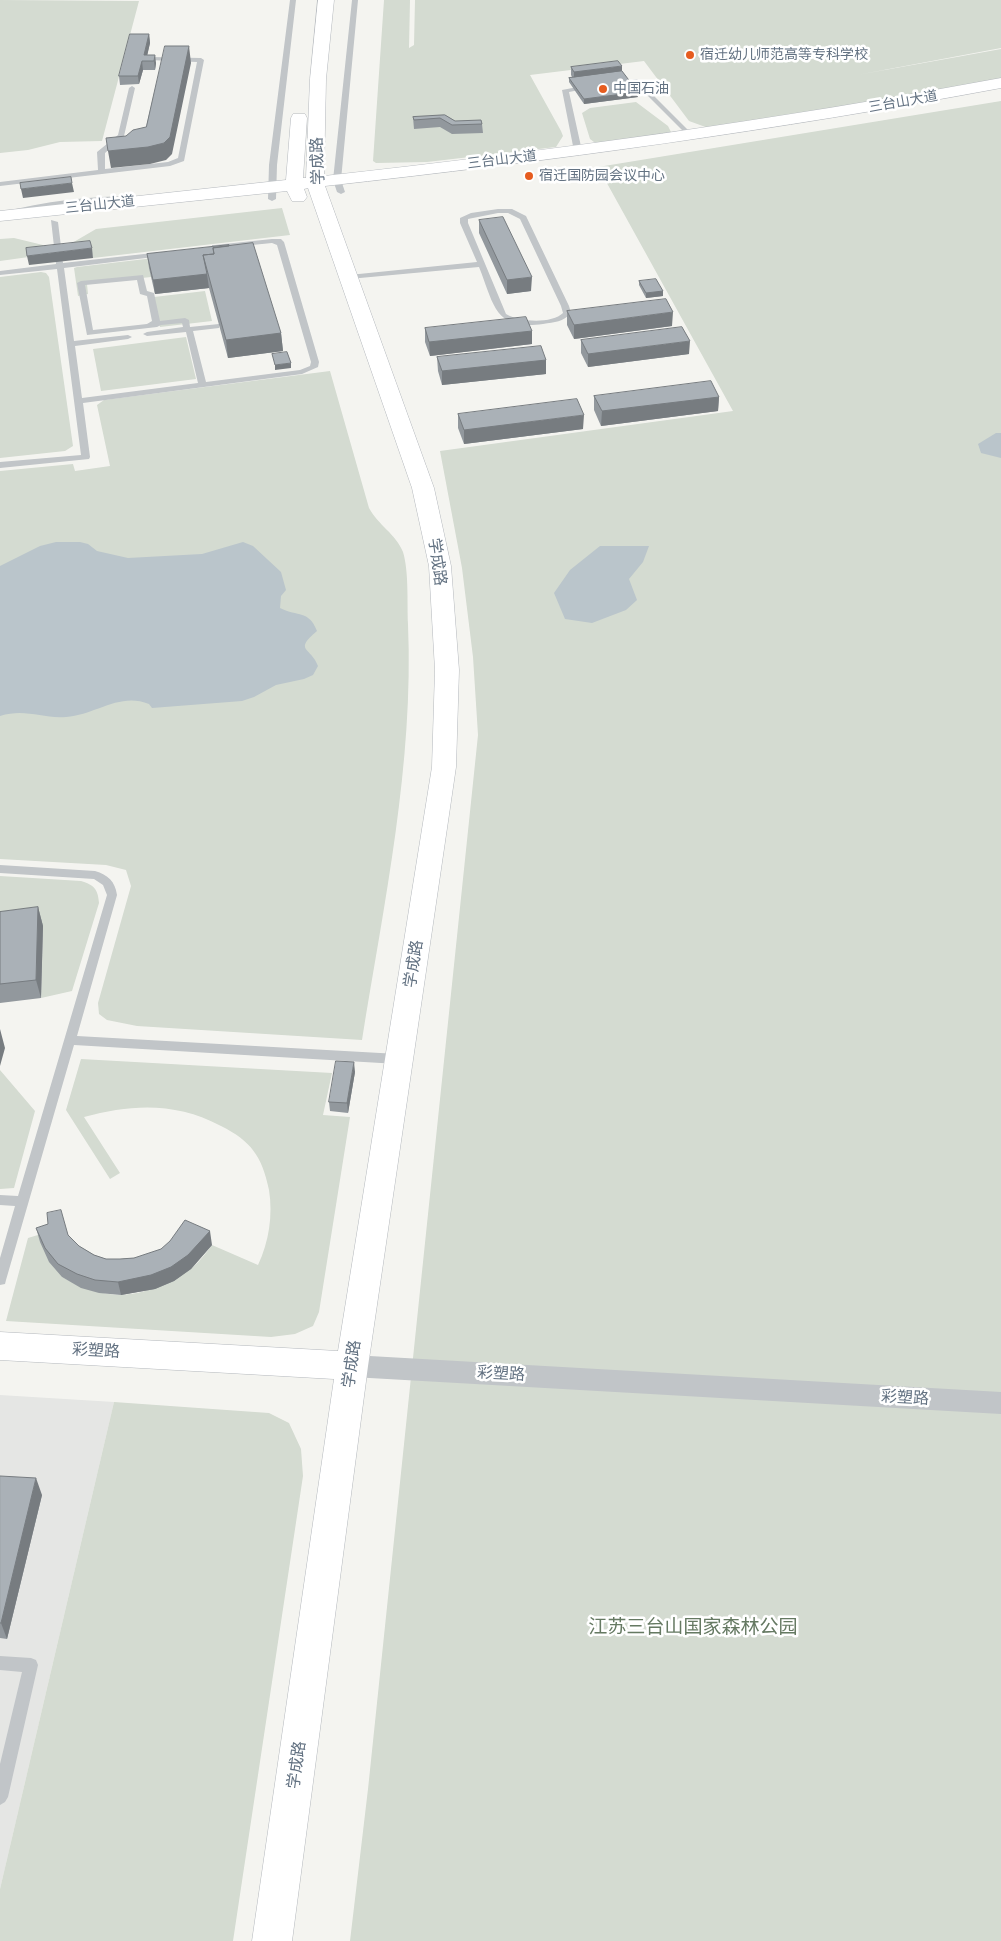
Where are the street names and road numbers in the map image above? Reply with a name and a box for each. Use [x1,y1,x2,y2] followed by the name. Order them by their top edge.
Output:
[867,88,939,116] street label: 三台山大道
[308,137,328,185] street label: 学成路
[466,147,538,173] street label: 三台山大道
[64,193,136,217] street label: 三台山大道
[424,537,450,587] street label: 学成路
[401,939,427,989] street label: 学成路
[339,1339,365,1389] street label: 学成路
[72,1340,120,1362] street label: 彩塑路
[477,1363,525,1385] street label: 彩塑路
[881,1387,929,1409] street label: 彩塑路
[284,1740,310,1790] street label: 学成路

